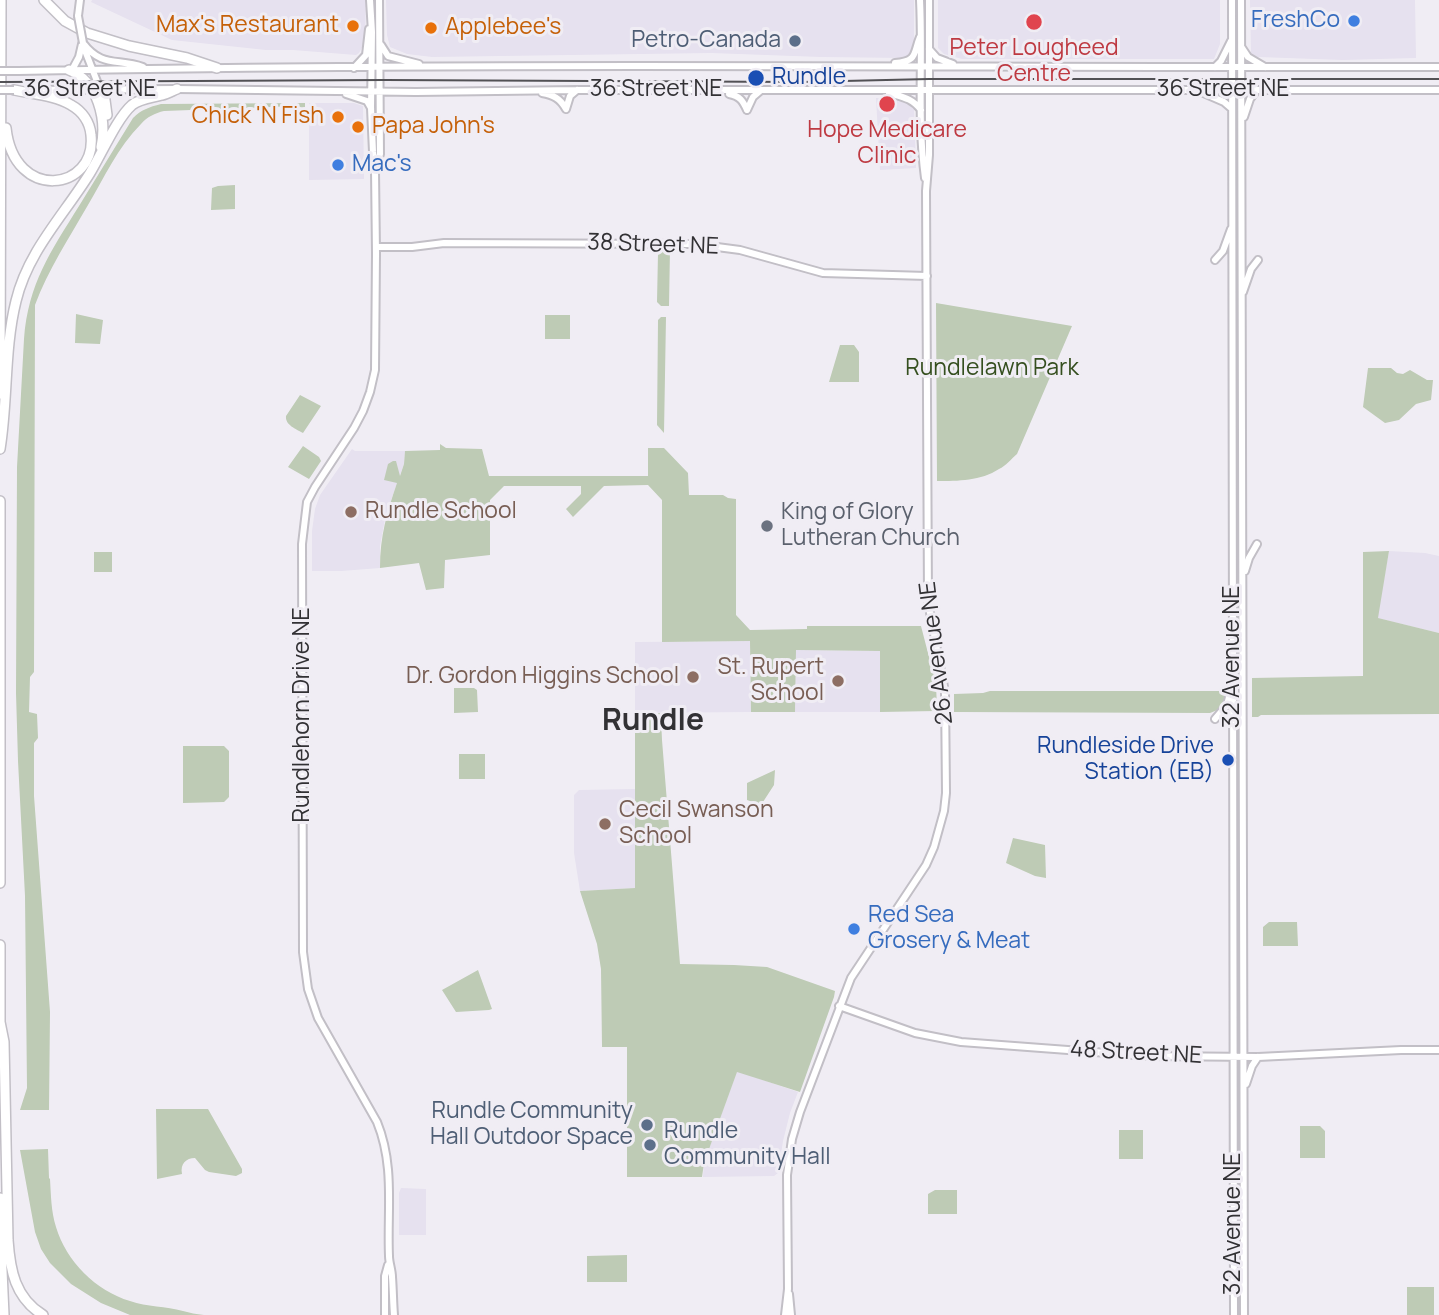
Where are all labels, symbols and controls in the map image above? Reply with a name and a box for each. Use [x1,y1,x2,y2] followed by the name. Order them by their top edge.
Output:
[1251,7,1340,35] place label: FreshCo
[156,12,339,40] place label: Max's Restaurant
[1024,12,1044,32] marker: Peter Lougheed Centre
[1346,13,1362,29] marker: FreshCo
[445,14,561,42] place label: Applebee's
[345,18,361,34] marker: Max's Restaurant
[423,20,439,36] marker: Applebee's
[631,27,781,55] place label: Petro-Canada
[787,33,803,49] marker: Petro-Canada
[949,35,1119,89] place label: Peter Lougheed Centre
[772,64,846,92] place label: Rundle
[746,68,766,88] marker: Rundle
[24,76,156,104] street label: 36 Street NE
[590,76,722,104] street label: 36 Street NE
[1157,76,1289,104] street label: 36 Street NE
[877,94,897,114] marker: Hope Medicare Clinic
[192,103,324,131] place label: Chick 'N Fish
[330,109,346,125] marker: Chick 'N Fish
[372,113,495,141] place label: Papa John's
[807,117,967,171] place label: Hope Medicare Clinic
[350,119,366,135] marker: Papa John's
[352,151,412,179] place label: Mac's
[330,157,346,173] marker: Mac's
[587,229,719,261] street label: 38 Street NE
[905,355,1079,383] park label: Rundlelawn Park
[365,498,517,526] place label: Rundle School
[781,499,960,553] place label: King of Glory Lutheran Church
[343,504,359,520] marker: Rundle School
[759,518,775,534] marker: King of Glory Lutheran Church
[915,580,959,726] street label: 26 Avenue NE
[1219,586,1247,728] street label: 32 Avenue NE
[289,607,317,823] street label: Rundlehorn Drive NE
[717,654,824,708] place label: St. Rupert School
[406,663,679,691] place label: Dr. Gordon Higgins School
[685,669,701,685] marker: Dr. Gordon Higgins School
[830,673,846,689] marker: St. Rupert School
[602,704,704,740] district label: Rundle
[1037,733,1214,787] place label: Rundleside Drive Station (EB)
[1220,752,1236,768] marker: Rundleside Drive Station (EB)
[619,797,774,851] place label: Cecil Swanson School
[597,816,613,832] marker: Cecil Swanson School
[868,902,1030,956] place label: Red Sea Grosery & Meat
[846,921,862,937] marker: Red Sea Grosery & Meat
[1069,1036,1203,1070] street label: 48 Street NE
[430,1098,633,1152] place label: Rundle Community Hall Outdoor Space
[639,1117,655,1133] marker: Rundle Community Hall Outdoor Space
[664,1118,831,1172] place label: Rundle Community Hall
[642,1137,658,1153] marker: Rundle Community Hall
[1220,1153,1248,1295] street label: 32 Avenue NE

